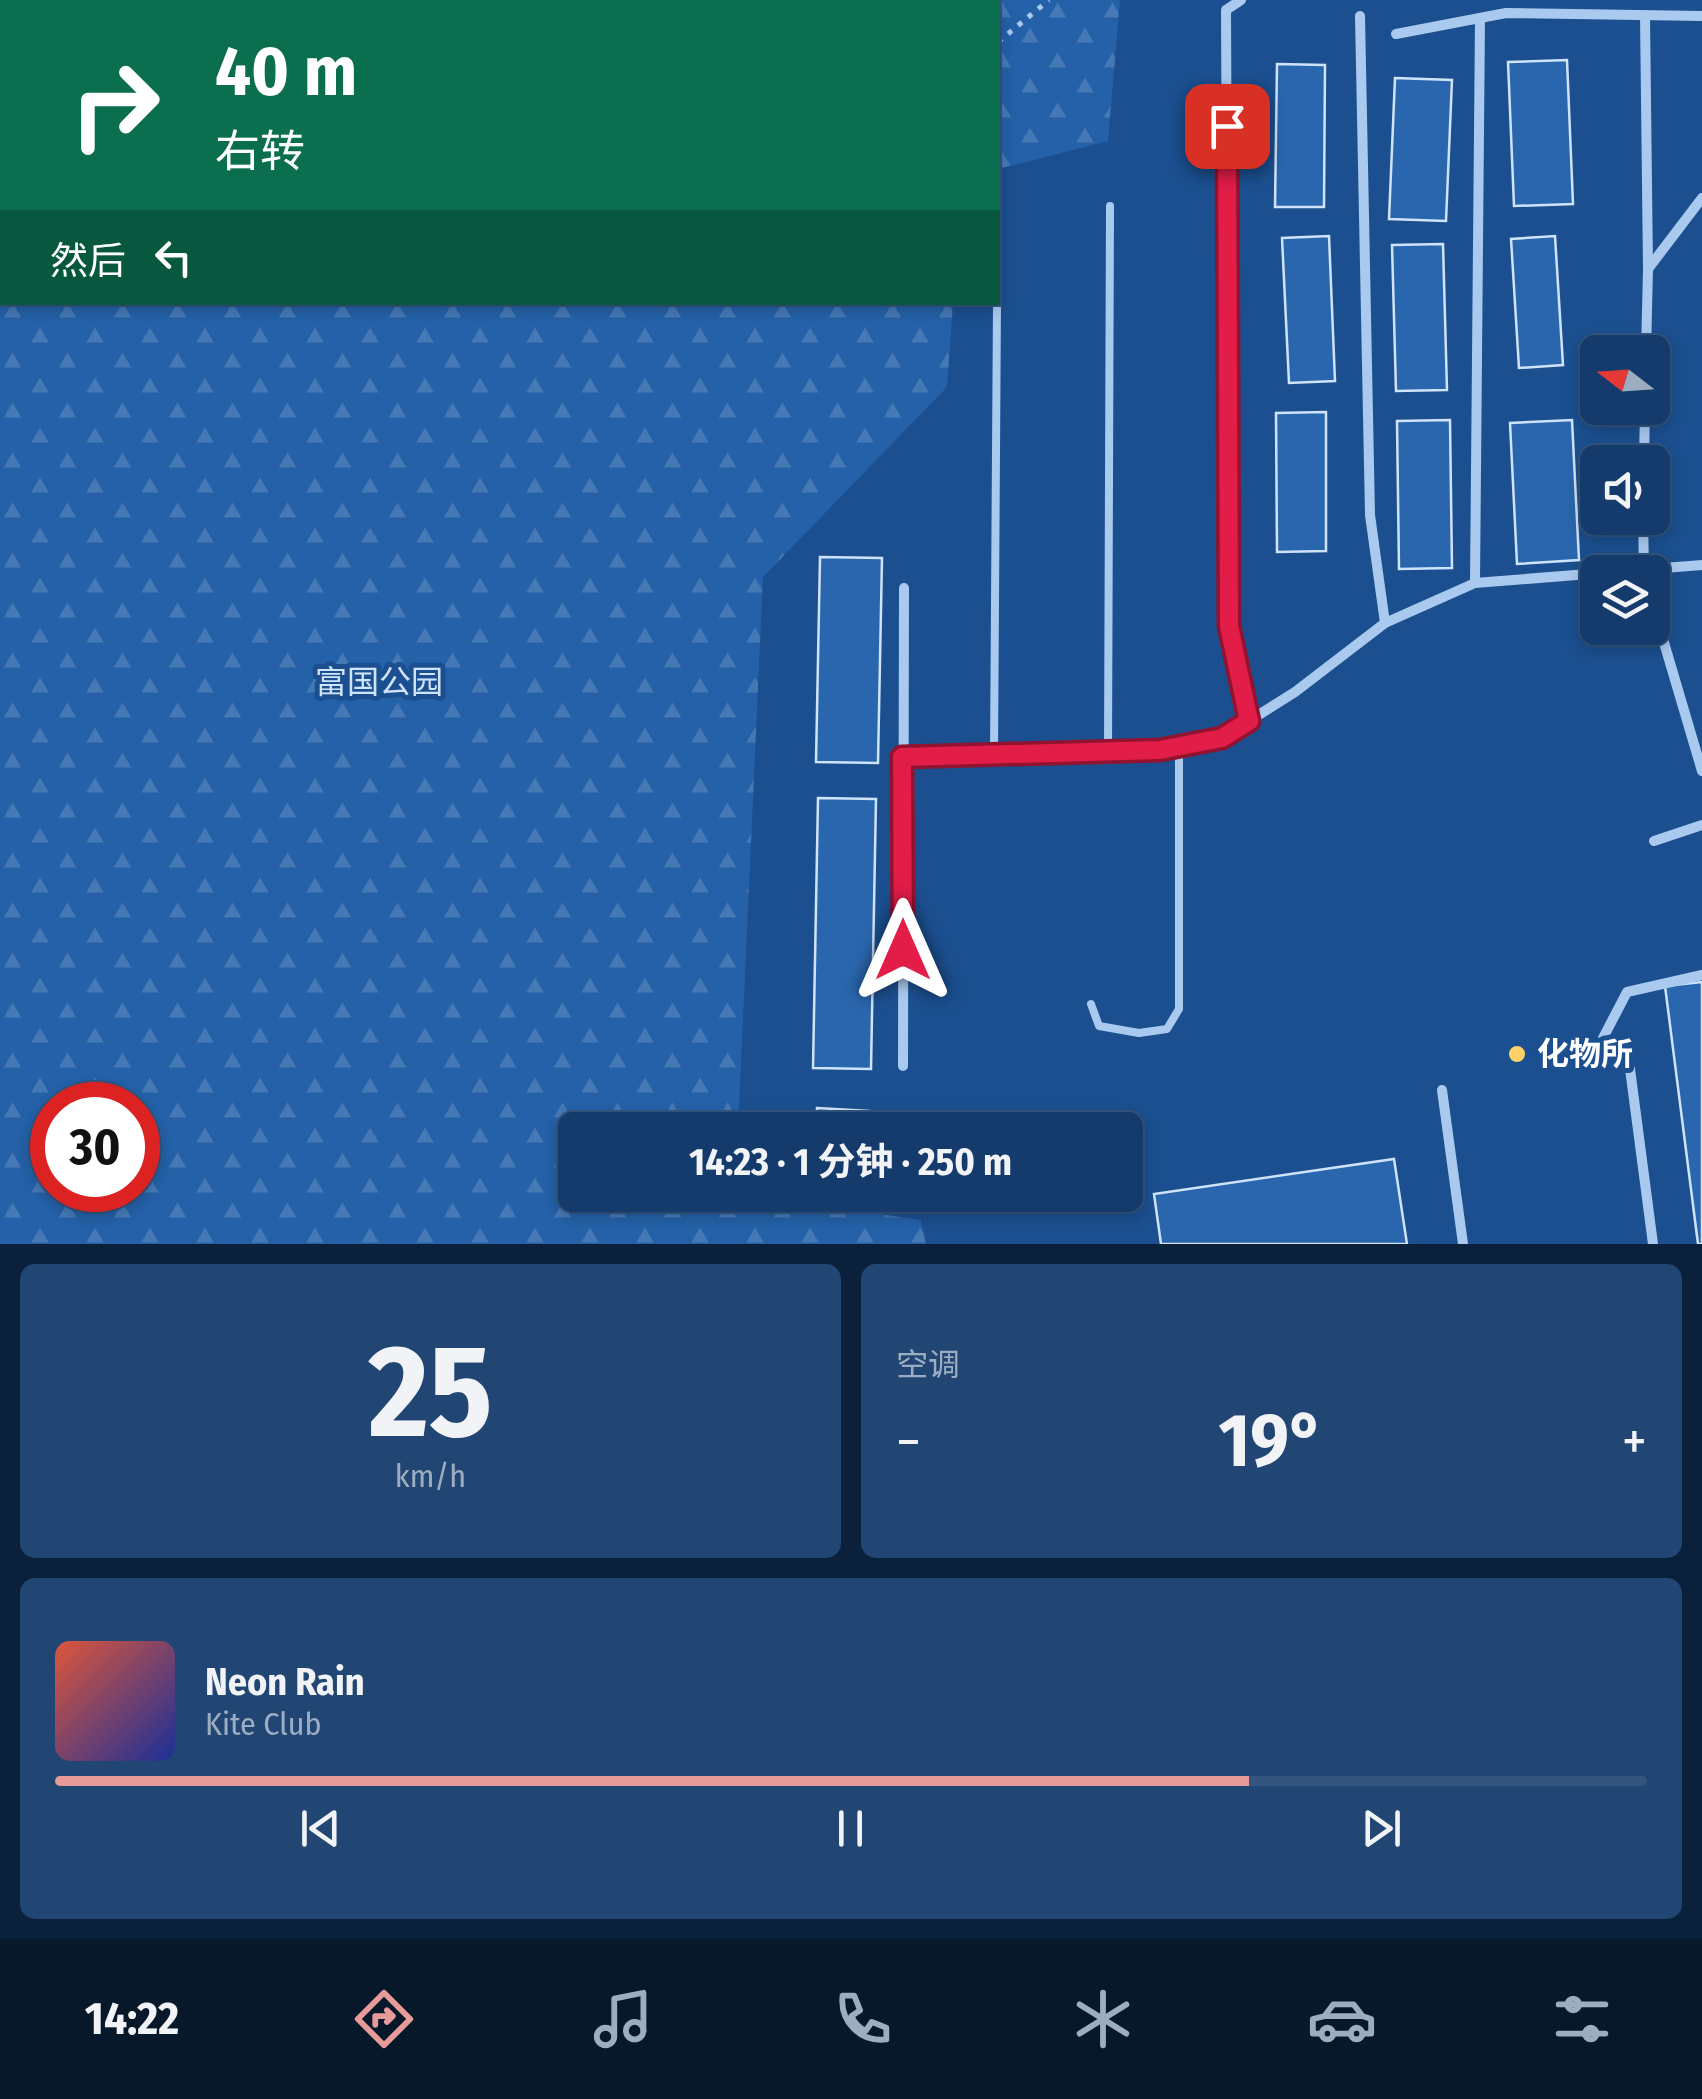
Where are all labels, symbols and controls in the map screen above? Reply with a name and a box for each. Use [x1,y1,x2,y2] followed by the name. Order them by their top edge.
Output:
[215,30,357,114] text: 40 m
[50,40,180,170] icon: right
[1185,84,1270,169] pin
[1200,99,1255,154] icon: arrive
[215,125,305,179] text: 右转
[146,230,201,285] icon: left
[50,238,126,284] text: 然后
[1580,335,1670,425] north arrow
[1580,335,1670,645] map controls
[1580,445,1670,535] button: sound
[1580,555,1670,645] button: layers
[315,663,443,701] park label: 富国公园
[851,898,955,1002] position arrow
[1537,1035,1633,1073] place label: 化物所
[1506,1043,1528,1065] marker: 化物所
[30,1082,160,1212] speed limit sign: 30
[689,1139,1012,1185] text: 14:23 · 1 分钟 · 250 m
[368,1314,493,1470] text: 25
[896,1346,960,1384] text: 空调
[1219,1396,1324,1486] text: 19°
[896,1409,921,1475] text: −
[1622,1409,1647,1475] text: +
[395,1457,466,1495] text: km/h
[205,1659,365,1705] text: Neon Rain
[205,1705,321,1743] text: Kite Club
[293,1801,348,1856] icon: previous
[823,1801,878,1856] icon: pause
[1354,1801,1409,1856] icon: next
[349,1984,419,2054] icon: directions
[588,1984,658,2054] icon: music
[828,1984,898,2054] icon: phone
[1068,1984,1138,2054] icon: climate
[1307,1984,1377,2054] icon: car
[1547,1984,1617,2054] icon: filters
[85,1992,179,2046] text: 14:22

